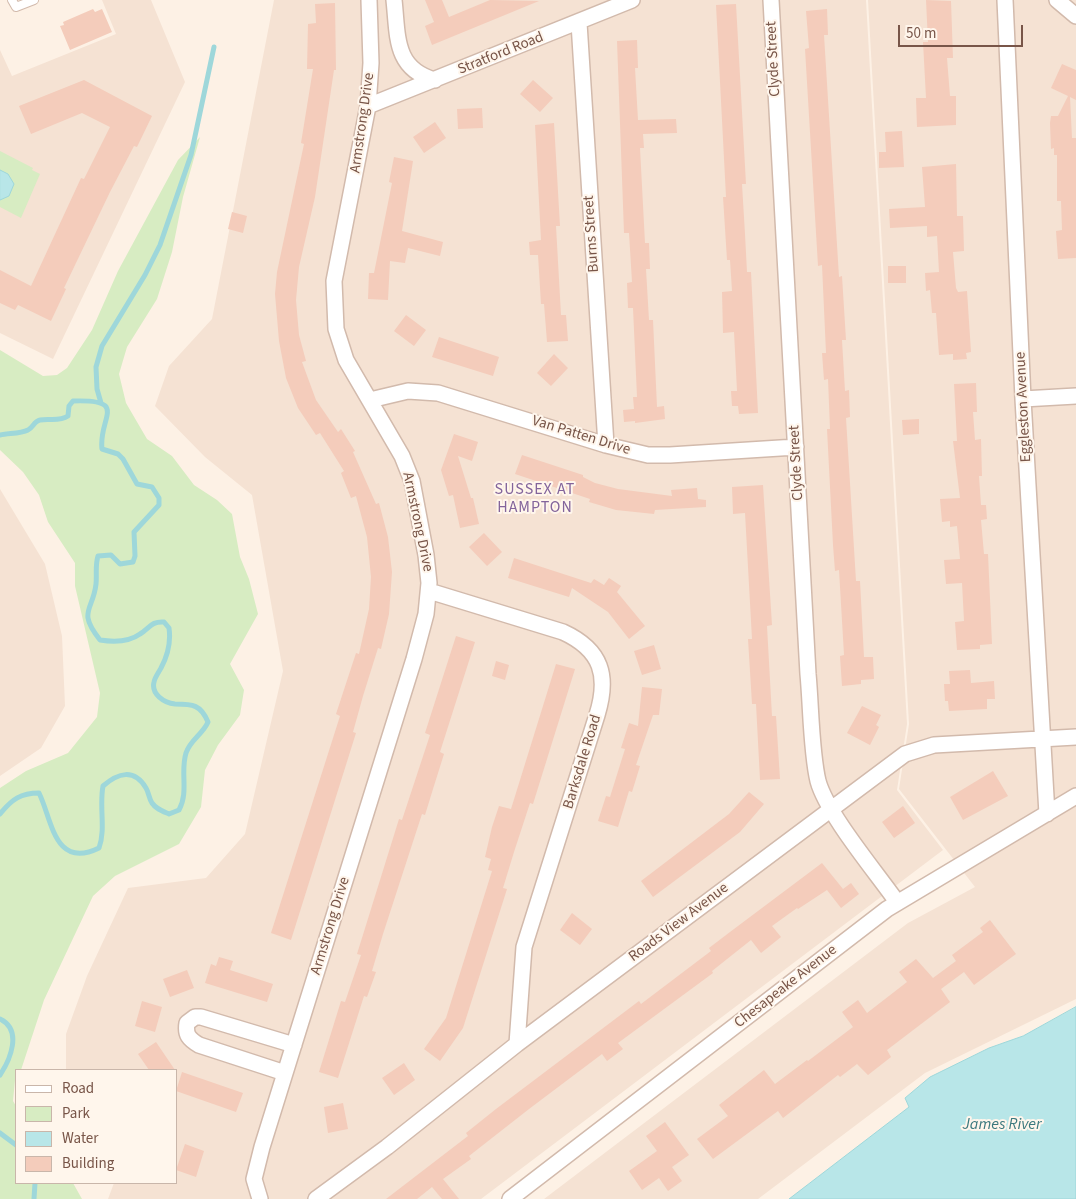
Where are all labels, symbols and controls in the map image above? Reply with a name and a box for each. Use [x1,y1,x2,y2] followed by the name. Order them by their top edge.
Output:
[901,15,1026,47] scale bar
[763,21,785,97] street label: Clyde Street
[906,23,936,44] text: 50 m
[456,29,546,79] street label: Stratford Road
[347,72,379,174] street label: Armstrong Drive
[580,195,604,273] street label: Burns Street
[1012,351,1036,463] street label: Eggleston Avenue
[530,412,632,460] street label: Van Patten Drive
[786,425,808,501] street label: Clyde Street
[398,471,436,573] street label: Armstrong Drive
[493,480,577,518] district label: SUSSEX AT HAMPTON
[560,713,606,811] street label: Barksdale Road
[308,875,354,977] street label: Armstrong Drive
[625,880,733,966] street label: Roads View Avenue
[731,941,841,1033] street label: Chesapeake Avenue
[15,1069,178,1184] legend
[62,1078,94,1099] text: Road
[62,1103,90,1124] text: Park
[963,1115,1041,1135] water label: James River
[62,1128,98,1149] text: Water
[62,1153,114,1174] text: Building

